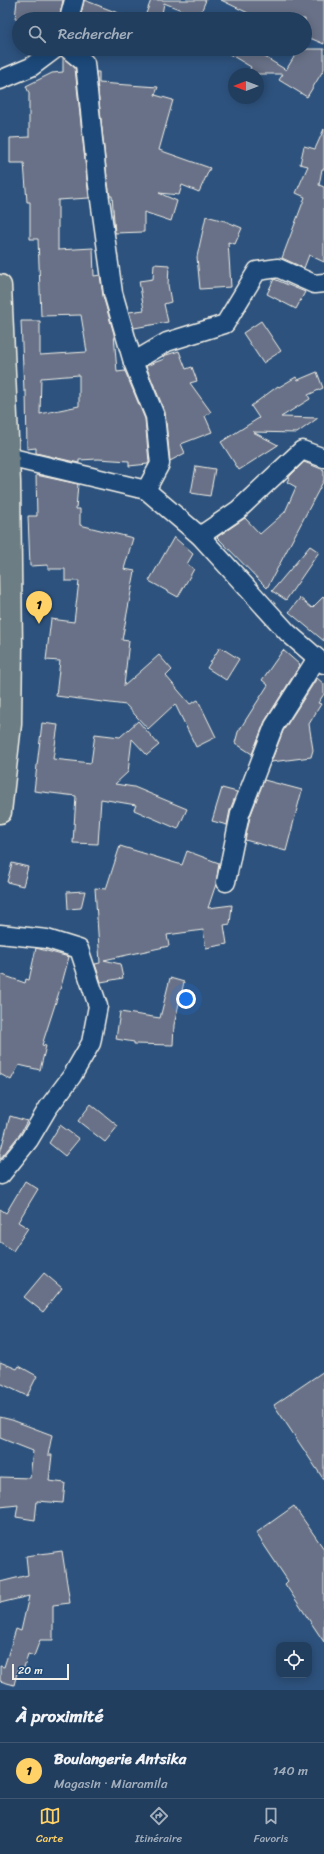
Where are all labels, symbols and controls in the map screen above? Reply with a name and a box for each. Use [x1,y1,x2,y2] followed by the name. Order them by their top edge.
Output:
[12,12,312,56] search box
[58,21,133,47] text: Rechercher
[26,23,48,45] icon: search
[228,68,264,104] north arrow
[26,591,52,624] pin: 1
[176,989,196,1009] your location
[276,1642,312,1678] map controls
[276,1642,312,1678] button: locate
[18,1661,43,1680] text: 20 m
[12,1662,69,1681] scale bar
[16,1701,103,1731] text: À proximité
[54,1746,186,1772] text: Boulangerie Antsika
[26,1759,32,1782] text: 1
[273,1759,308,1782] text: 140 m
[54,1772,167,1795] text: Magasin · Miaramila
[36,1805,63,1848] tab: Carte
[135,1805,182,1848] tab: Itinéraire
[254,1805,288,1848] tab: Favoris

